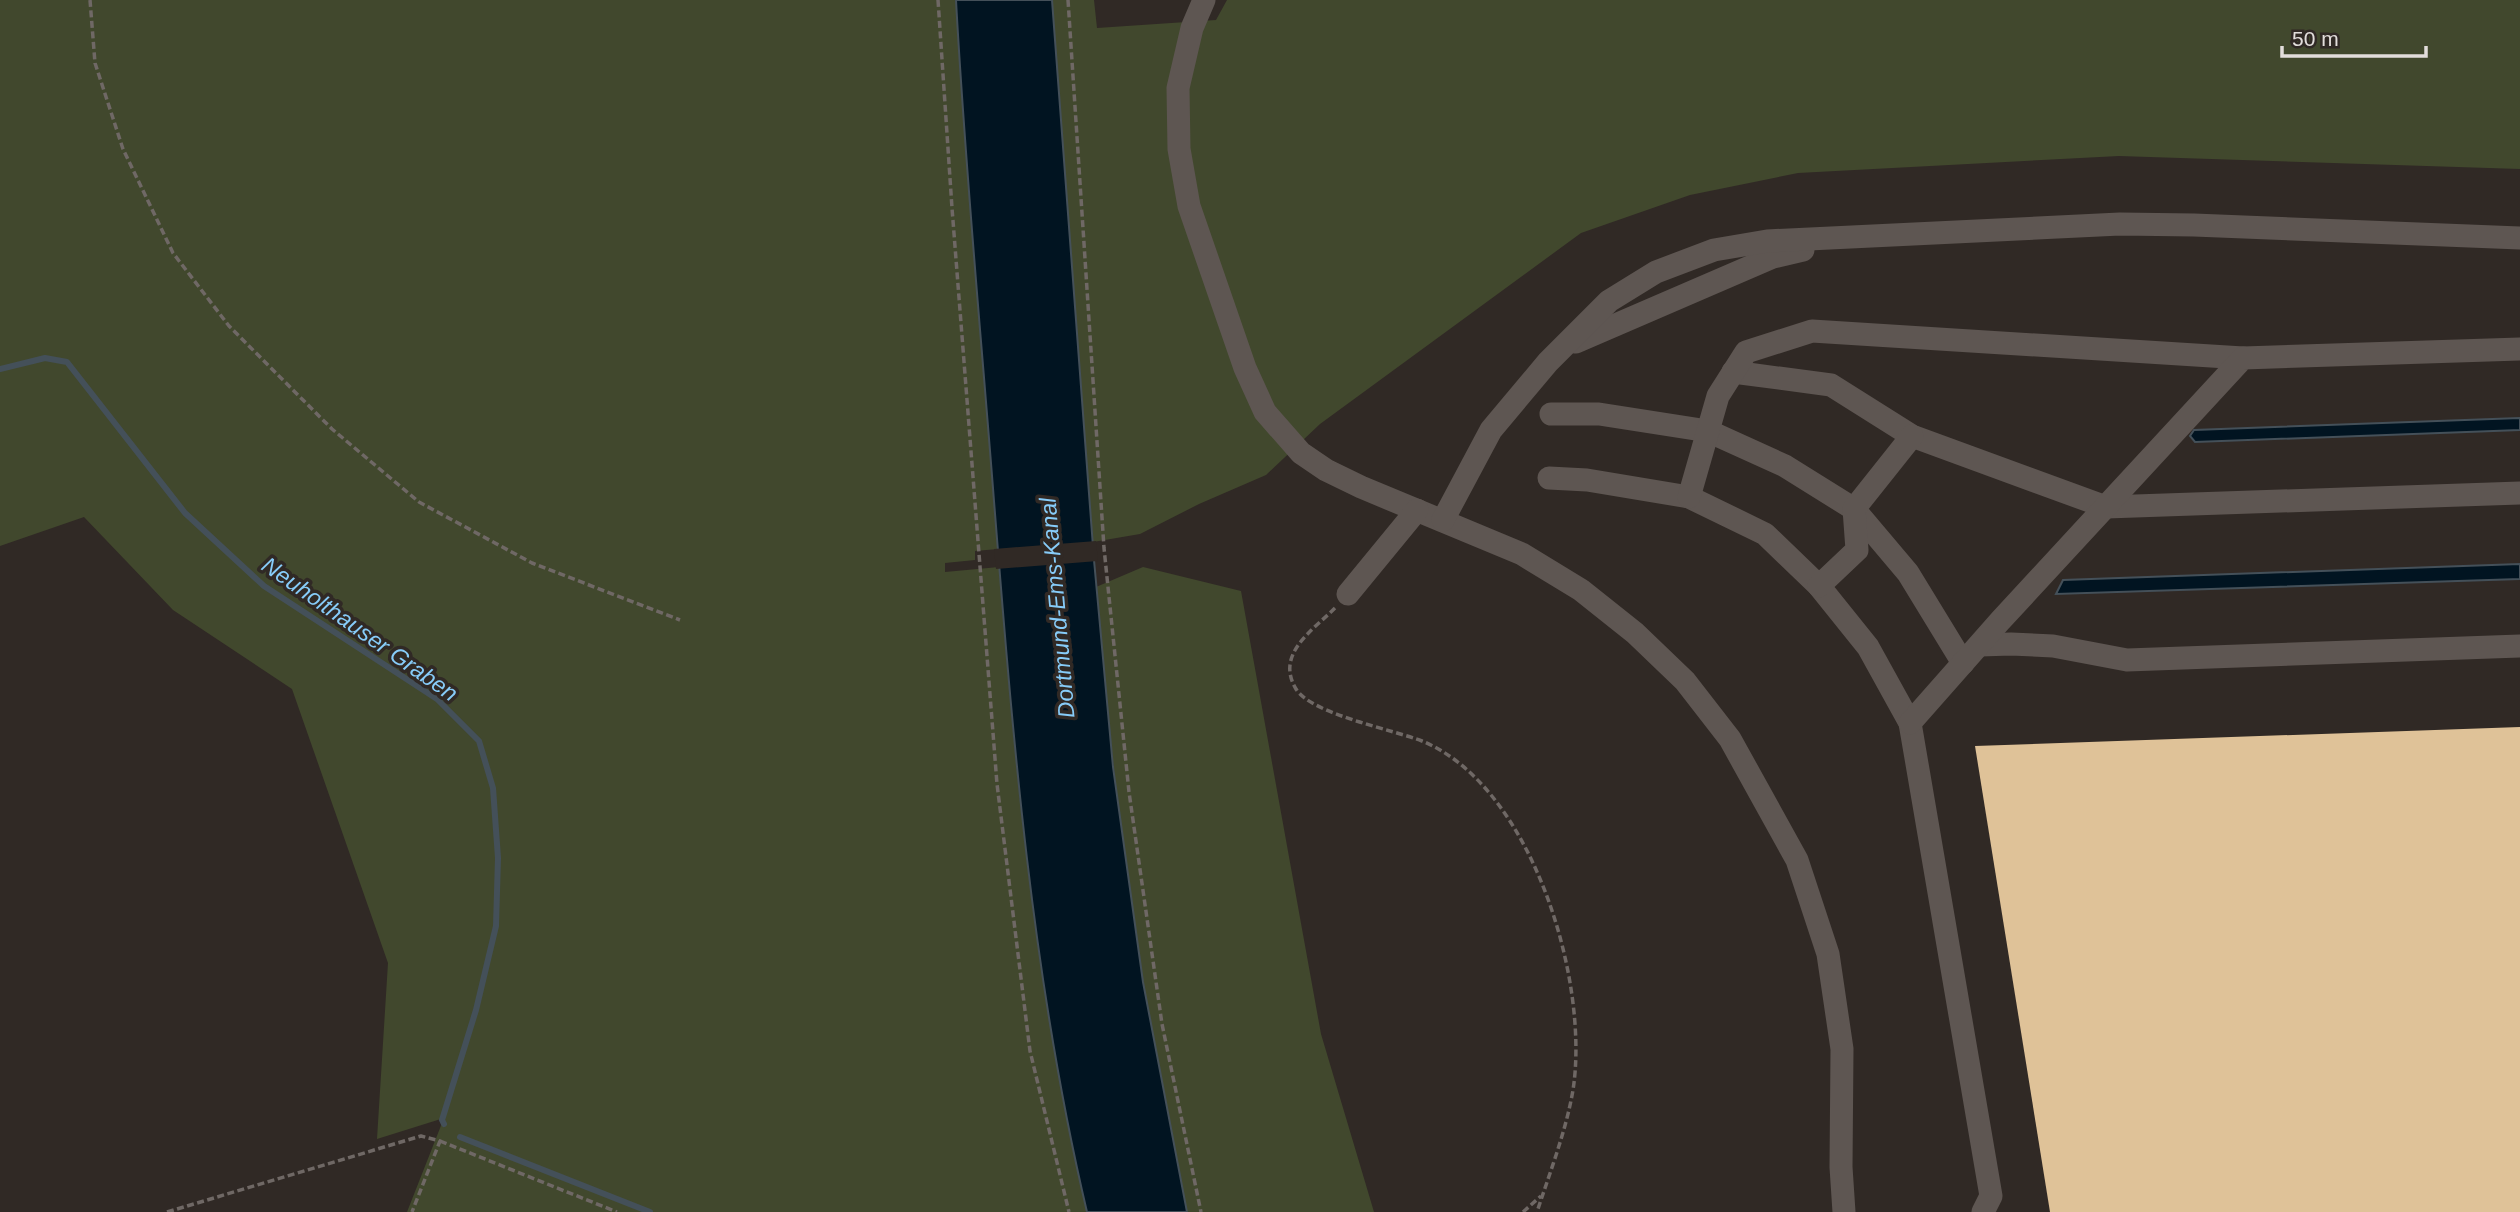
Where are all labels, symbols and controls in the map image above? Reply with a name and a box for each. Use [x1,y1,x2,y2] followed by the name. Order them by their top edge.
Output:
[2282,14,2426,58] scale bar
[2292,27,2339,50] text: 50 m
[1034,496,1080,719] water label: Dortmund-Ems-Kanal
[257,552,463,706] water label: Neuholthauser Graben

